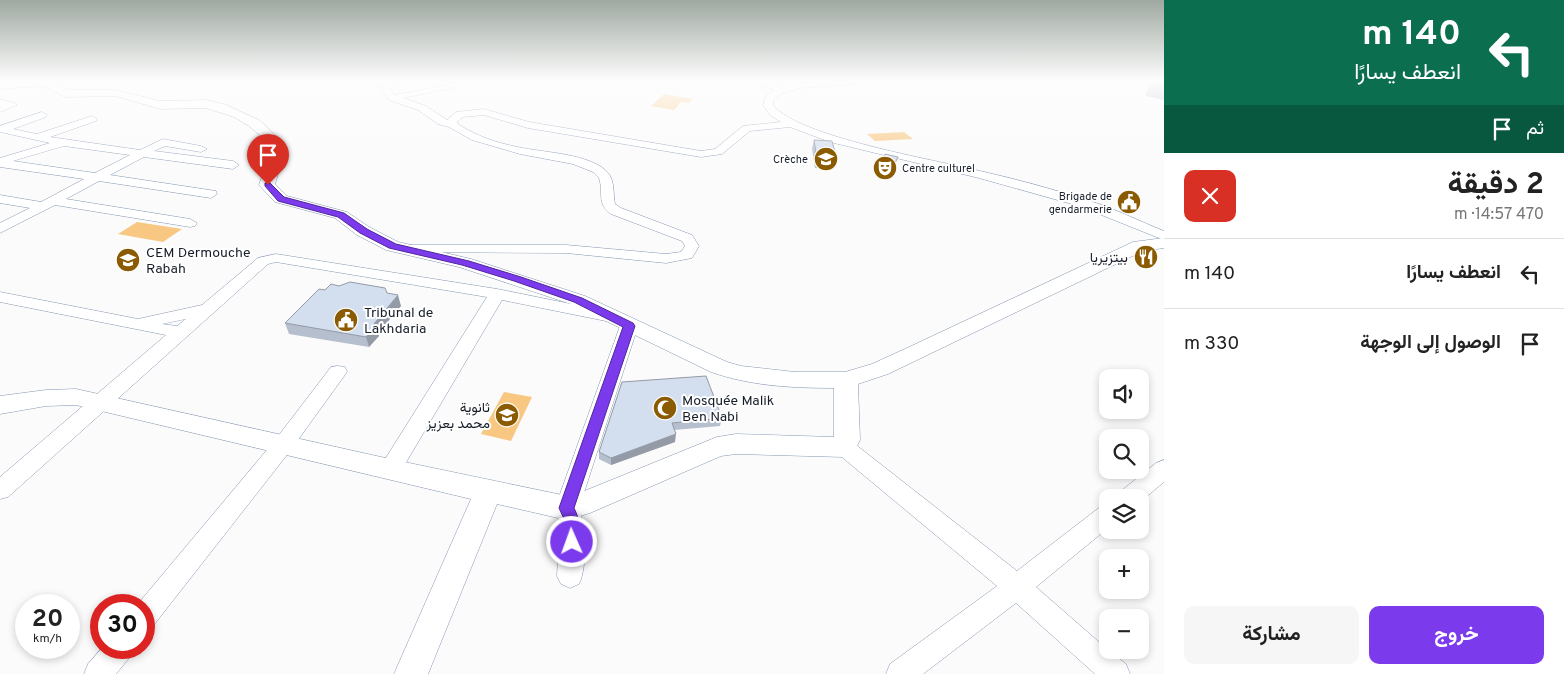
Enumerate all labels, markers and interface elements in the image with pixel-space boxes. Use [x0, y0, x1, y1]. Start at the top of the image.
text: 140 m [1362, 13, 1461, 57]
icon: left [1479, 20, 1544, 85]
text: انعطف يسارًا [1354, 60, 1461, 87]
icon: arrive [1488, 115, 1516, 143]
text: ثم [1526, 117, 1544, 141]
pin [247, 134, 289, 185]
icon: arrive [254, 141, 282, 169]
school or university icon: Crèche [813, 146, 839, 172]
place label: Crèche [773, 153, 808, 167]
theatre icon: Centre culturel [872, 155, 898, 181]
place label: Centre culturel [902, 162, 975, 176]
text: 2 دقيقة [1447, 167, 1544, 204]
button: close [1184, 170, 1236, 222]
public building icon: Brigade de gendarmerie [1116, 189, 1142, 215]
place label: Brigade de gendarmerie [1049, 190, 1112, 217]
text: 470 m · 14:57 [1454, 205, 1544, 225]
restaurant icon: بيتزيريا [1133, 244, 1159, 270]
place label: CEM Dermouche Rabah [146, 245, 251, 278]
school or university icon: CEM Dermouche Rabah [115, 247, 141, 273]
place label: بيتزيريا [1090, 250, 1128, 267]
icon: left [1516, 260, 1544, 288]
text: انعطف يسارًا [1406, 261, 1501, 285]
text: 140 m [1184, 262, 1235, 286]
place label: Tribunal de Lakhdaria [364, 305, 433, 338]
public building icon: Tribunal de Lakhdaria [333, 307, 359, 333]
icon: arrive [1516, 330, 1544, 358]
text: الوصول إلى الوجهة [1360, 331, 1501, 355]
text: 330 m [1184, 332, 1239, 356]
map controls [1099, 369, 1149, 659]
button: sound [1099, 369, 1149, 419]
place label: Mosquée Malik Ben Nabi [682, 393, 774, 426]
mosque icon: Mosquée Malik Ben Nabi [652, 395, 678, 421]
place label: ثانوية محمد بعزيز [425, 400, 490, 433]
school or university icon: ثانوية محمد بعزيز [494, 402, 520, 428]
button: search [1099, 429, 1149, 479]
button: layers [1099, 489, 1149, 539]
position arrow [545, 515, 597, 567]
button: + [1099, 549, 1149, 599]
speed limit sign: 30 [90, 594, 155, 659]
text: 20 [32, 604, 63, 636]
button: مشاركة [1184, 606, 1359, 664]
button: خروج [1369, 606, 1544, 664]
button: − [1099, 609, 1149, 659]
text: km/h [33, 631, 62, 647]

